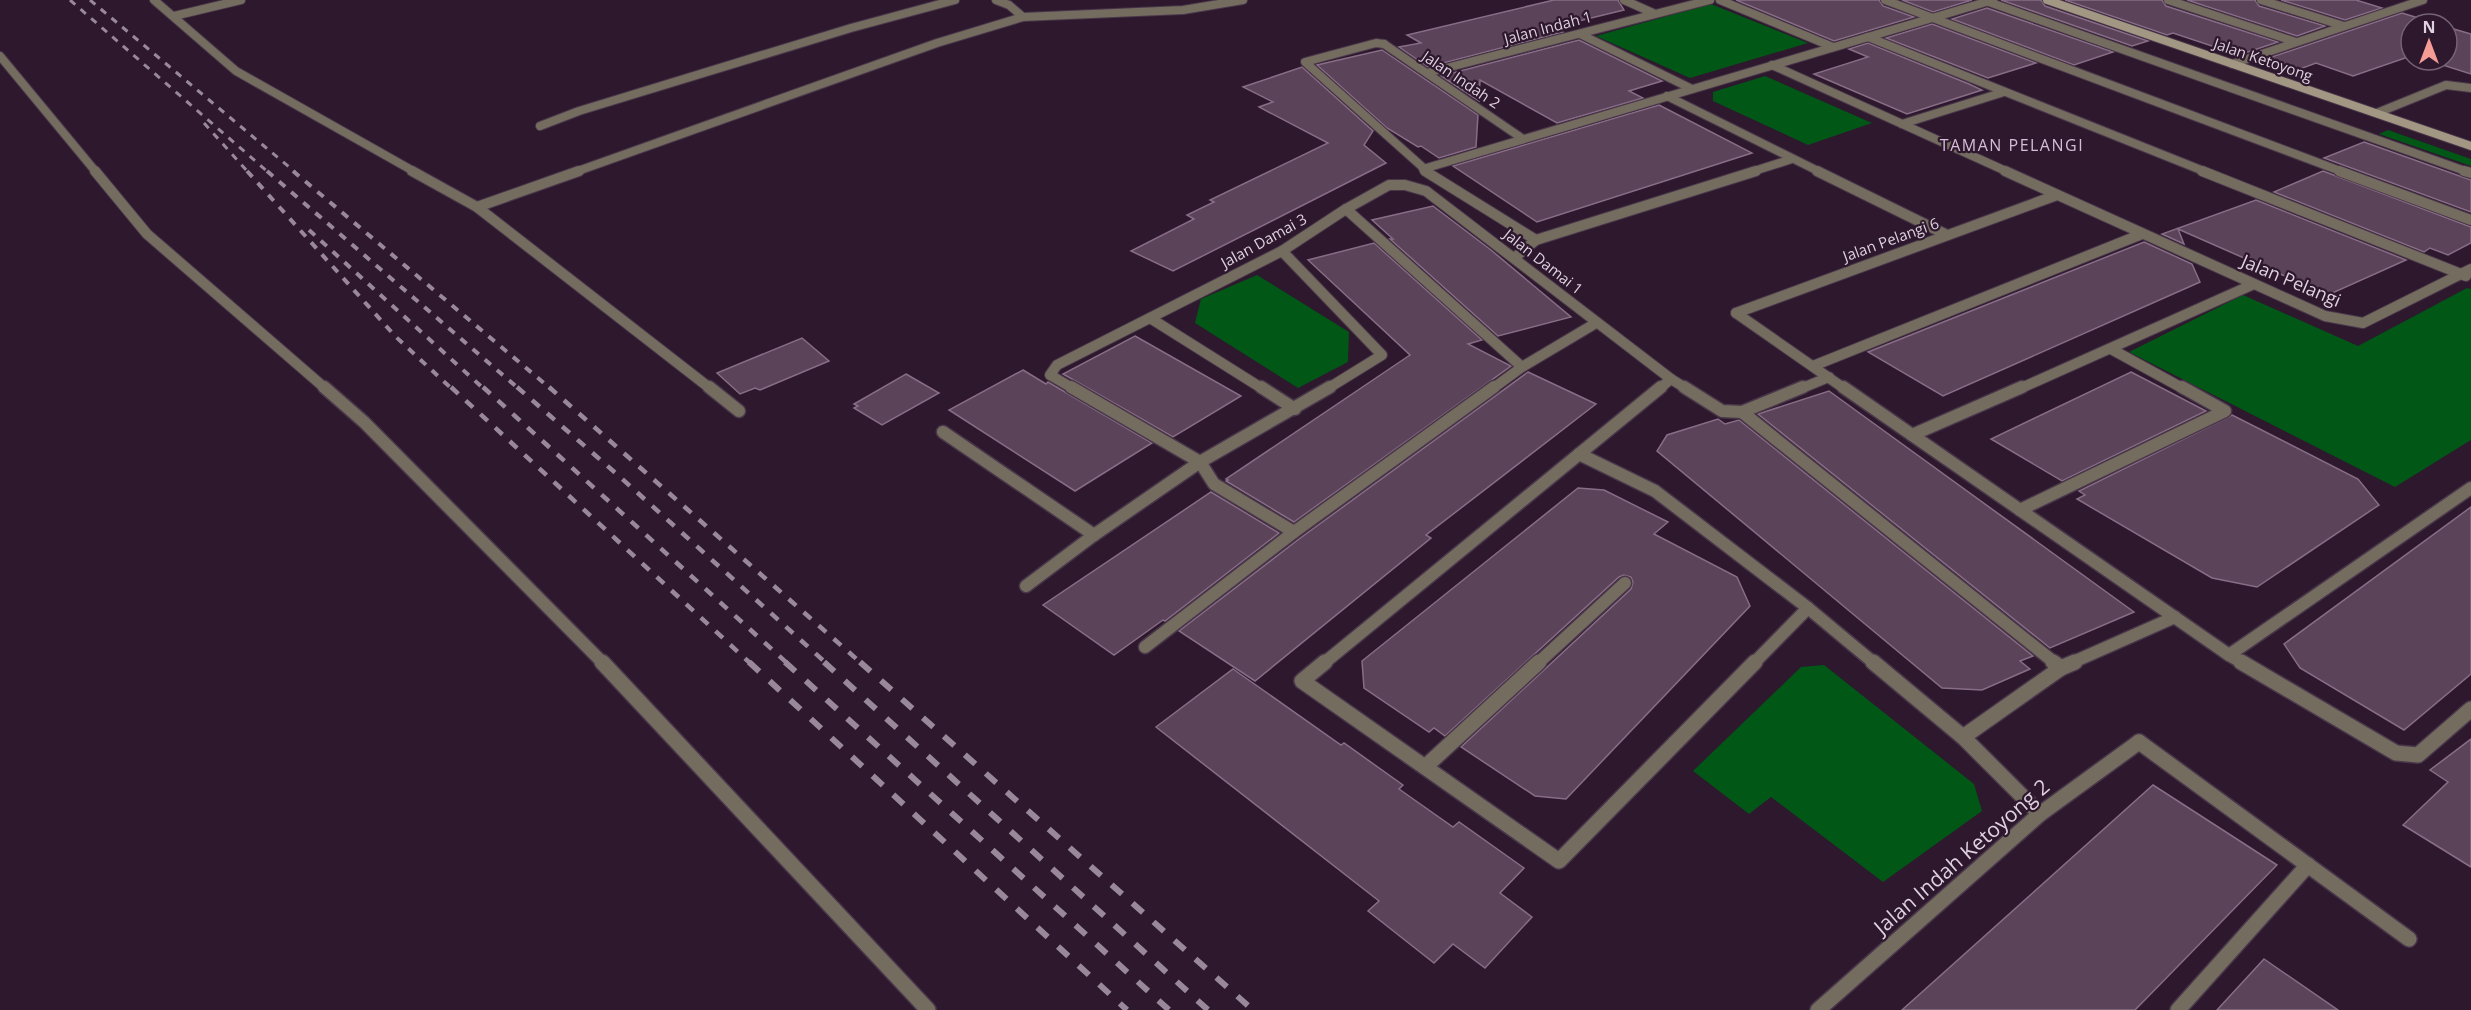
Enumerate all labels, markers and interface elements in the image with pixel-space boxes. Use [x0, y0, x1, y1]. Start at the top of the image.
street label: Jalan Indah 1 [1500, 6, 1594, 49]
north arrow [2399, 12, 2459, 72]
text: N [2422, 16, 2436, 38]
street label: Jalan Ketoyong [2209, 32, 2315, 85]
street label: Jalan Indah 2 [1417, 45, 1505, 113]
district label: TAMAN PELANGI [1940, 134, 2084, 156]
street label: Jalan Damai 3 [1215, 208, 1310, 273]
street label: Jalan Pelangi 6 [1838, 212, 1941, 266]
street label: Jalan Damai 1 [1498, 223, 1587, 298]
street label: Jalan Pelangi [2236, 248, 2345, 312]
street label: Jalan Indah Ketoyong 2 [1866, 772, 2055, 942]

